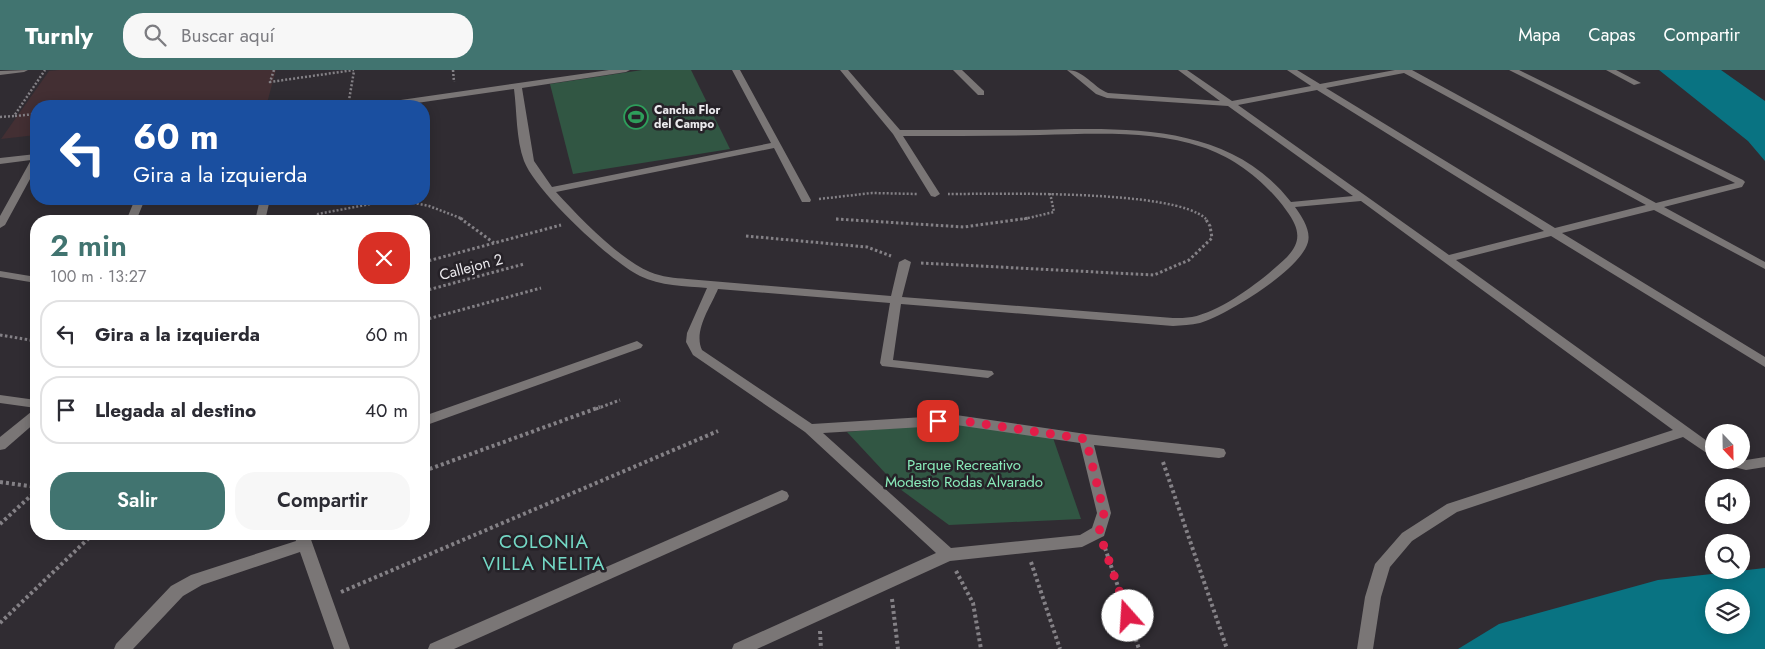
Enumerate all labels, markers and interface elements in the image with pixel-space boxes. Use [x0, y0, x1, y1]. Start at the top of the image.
search box [123, 13, 473, 58]
text: Turnly [25, 18, 93, 53]
icon: search [141, 21, 169, 49]
text: Buscar aquí [181, 22, 275, 49]
text: Mapa [1518, 22, 1560, 48]
text: Capas [1588, 22, 1636, 48]
text: Compartir [1664, 22, 1740, 48]
place label: Cancha Flor del Campo [654, 101, 721, 133]
sports icon: Cancha Flor del Campo [623, 104, 649, 130]
text: 60 m [133, 112, 219, 162]
icon: left [50, 120, 115, 185]
text: Gira a la izquierda [133, 158, 307, 190]
text: 2 min [50, 224, 127, 267]
button: close [358, 232, 410, 284]
street label: Callejon 2 [437, 248, 505, 286]
text: 100 m · 13:27 [50, 265, 146, 288]
icon: left [52, 320, 80, 348]
text: Gira a la izquierda [95, 321, 260, 348]
text: 60 m [365, 321, 408, 348]
icon: arrive [52, 396, 80, 424]
text: Llegada al destino [95, 397, 256, 424]
text: 40 m [365, 397, 408, 424]
pin [917, 400, 959, 442]
icon: arrive [924, 407, 952, 435]
north arrow [1705, 424, 1750, 469]
map controls [1705, 424, 1750, 634]
park label: Parque Recreativo Modesto Rodas Alvarado [885, 454, 1043, 493]
button: Salir [50, 472, 225, 530]
button: Compartir [235, 472, 410, 530]
button: sound [1705, 479, 1750, 524]
district label: COLONIA VILLA NELITA [483, 528, 605, 577]
button: search [1705, 534, 1750, 579]
position arrow [1101, 589, 1153, 641]
button: layers [1705, 589, 1750, 634]

